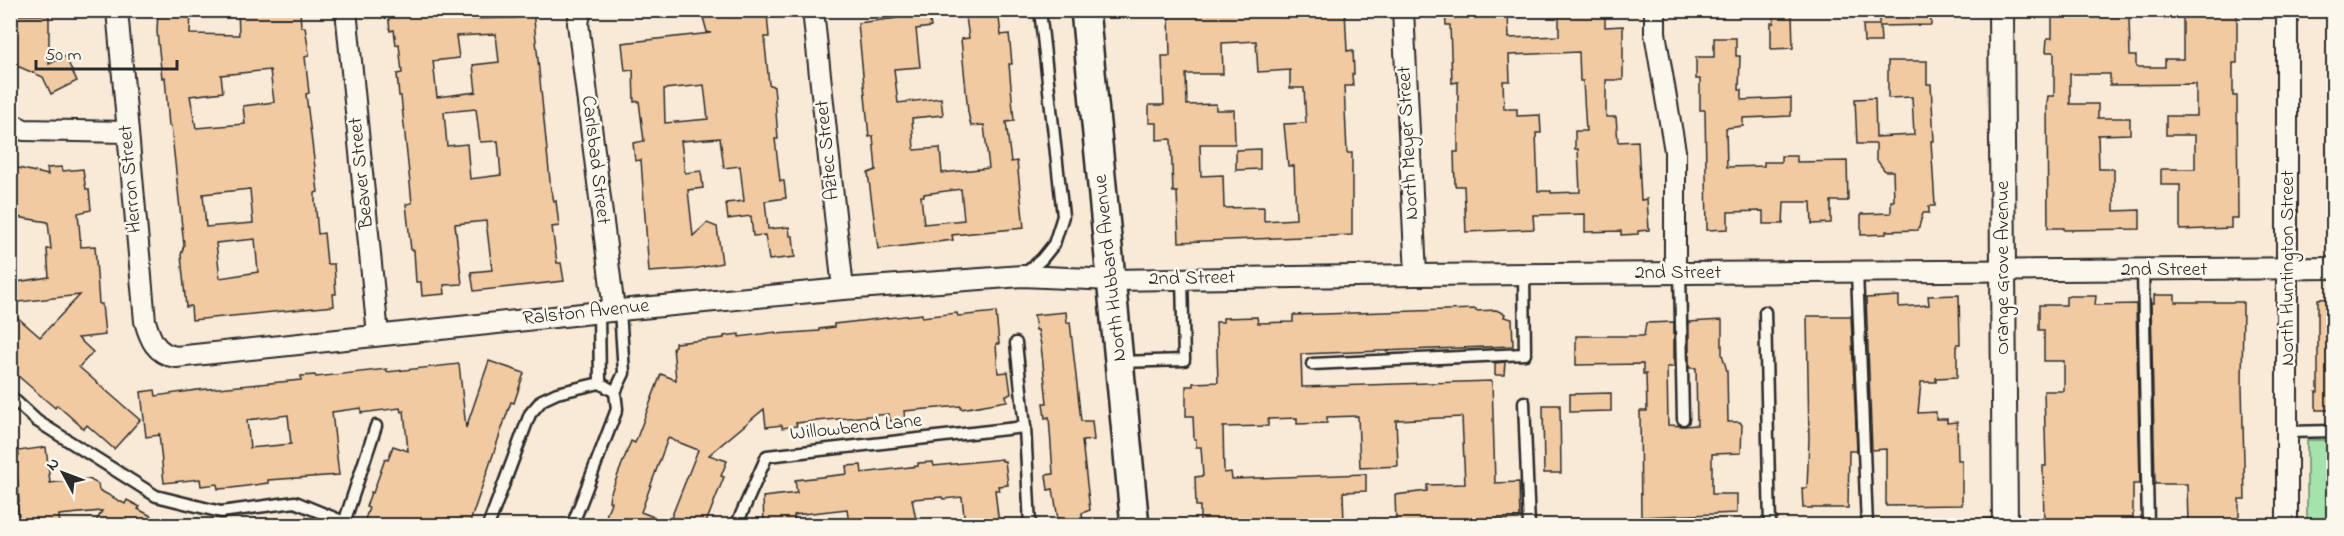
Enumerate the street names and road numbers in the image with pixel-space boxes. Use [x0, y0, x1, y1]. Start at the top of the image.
street label: North Meyer Street [1390, 65, 1428, 221]
street label: Carlsbad Street [573, 94, 617, 226]
street label: Aztec Street [808, 98, 848, 202]
street label: Beaver Street [342, 115, 382, 231]
street label: Herron Street [112, 123, 150, 234]
street label: North Huntington Street [2274, 170, 2304, 366]
street label: North Hubbard Avenue [1087, 173, 1135, 363]
street label: Orange Grove Avenue [1989, 181, 2019, 355]
street label: 2nd Street [2121, 256, 2207, 285]
street label: 2nd Street [1635, 259, 1721, 288]
street label: 2nd Street [1149, 264, 1236, 294]
street label: Ralston Avenue [521, 292, 651, 334]
street label: Willowbend Lane [789, 407, 923, 449]

